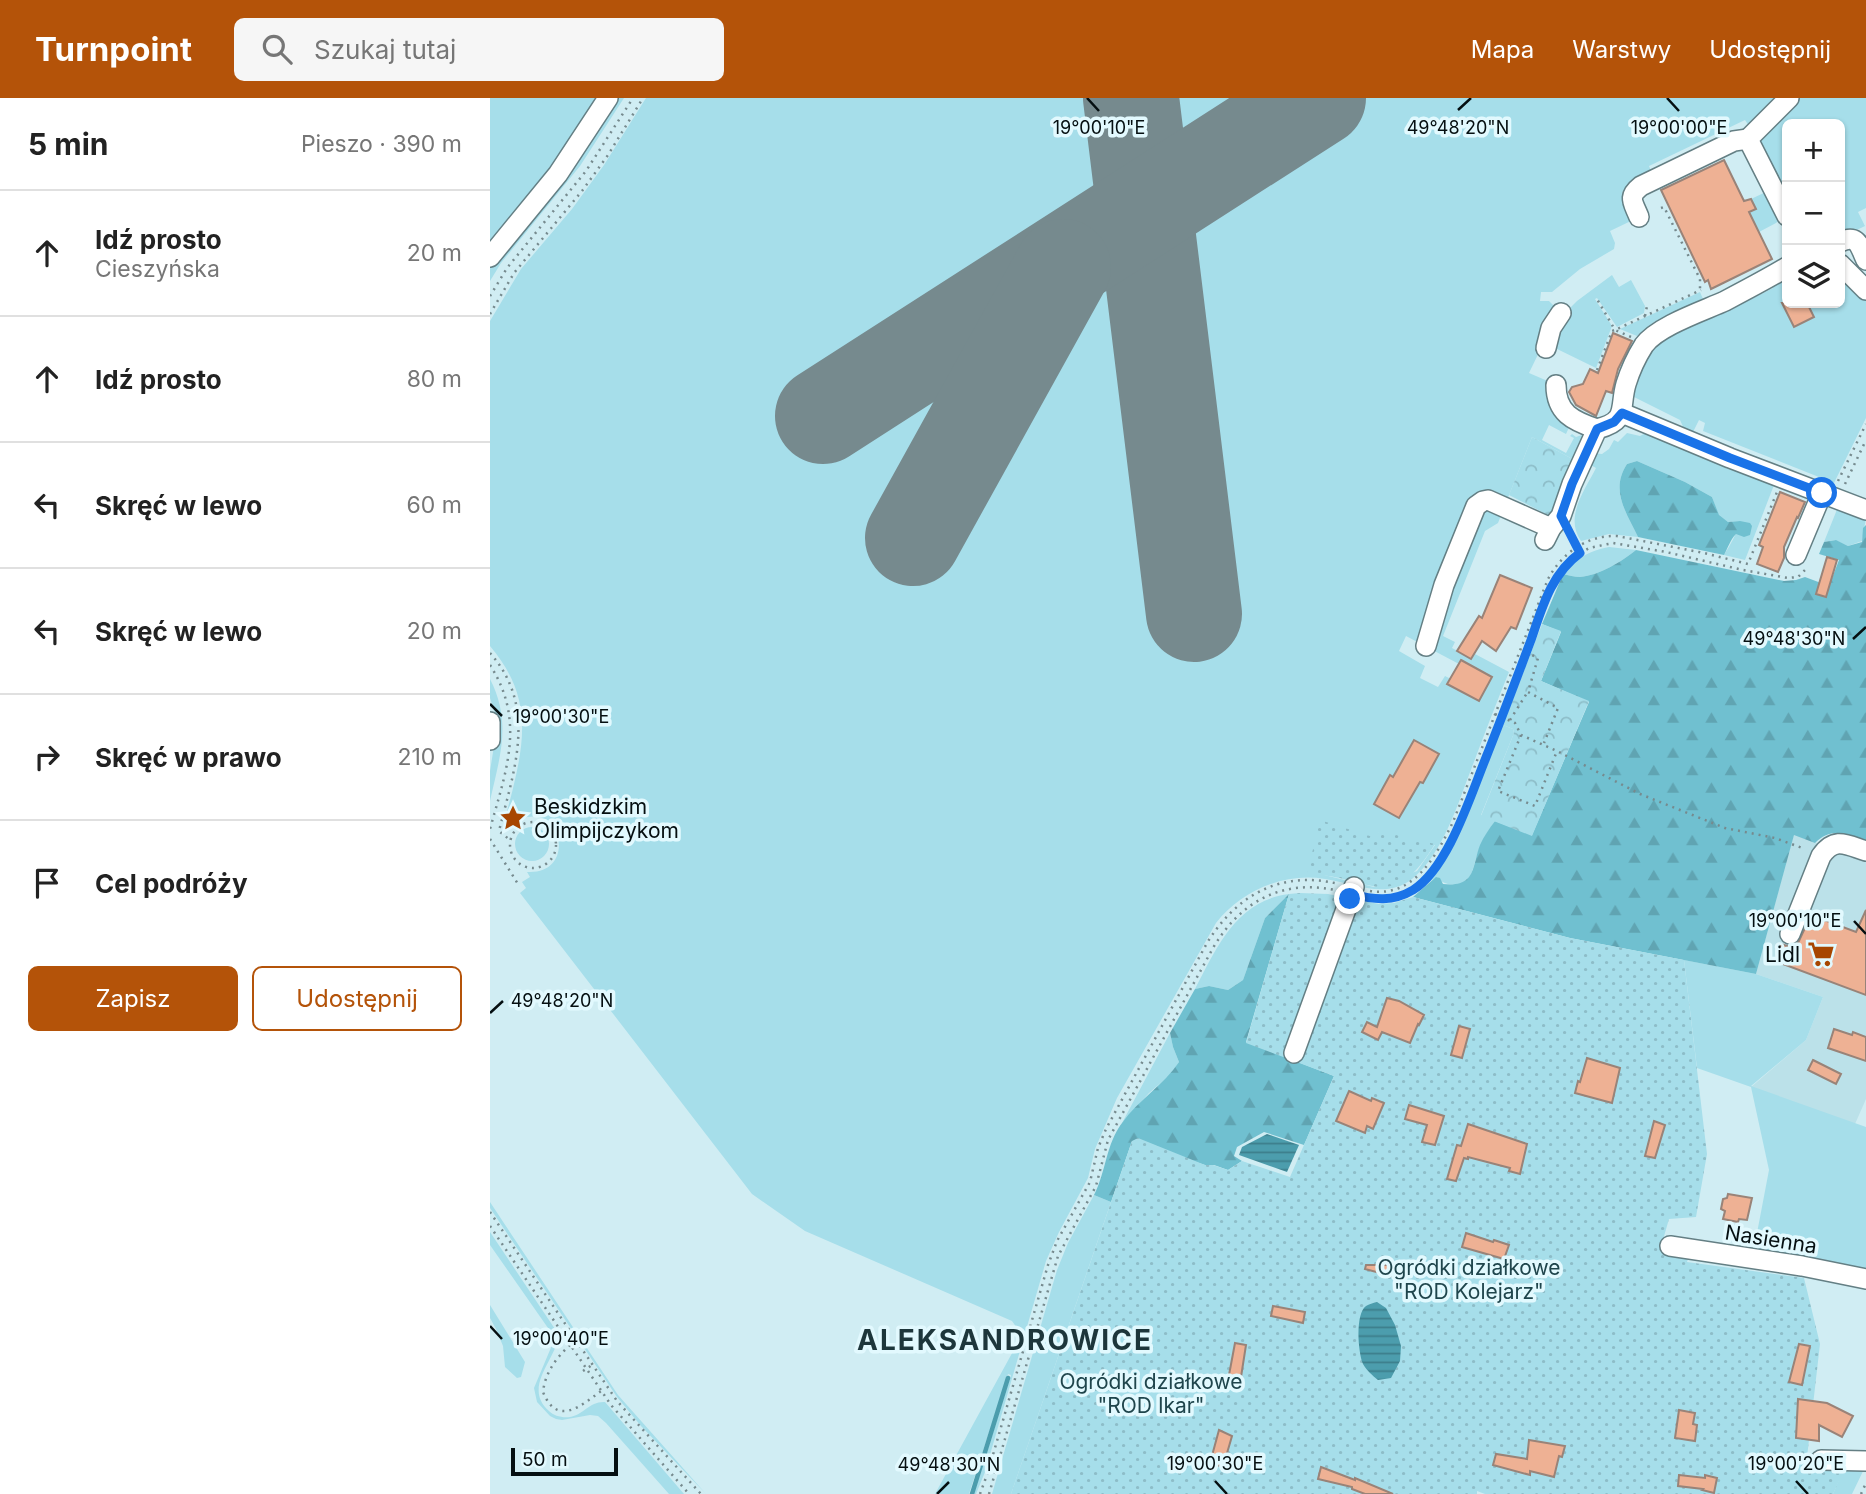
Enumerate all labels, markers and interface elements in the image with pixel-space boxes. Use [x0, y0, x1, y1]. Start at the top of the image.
search box [234, 18, 724, 81]
text: Turnpoint [35, 29, 192, 69]
icon: search [258, 30, 296, 68]
text: Szukaj tutaj [314, 34, 456, 65]
text: Mapa [1471, 35, 1534, 64]
text: Warstwy [1572, 35, 1671, 64]
text: Udostępnij [1709, 35, 1831, 64]
text: 19°00'10"E [1053, 117, 1145, 138]
text: 49°48'20"N [1407, 117, 1509, 138]
text: 19°00'00"E [1631, 117, 1727, 138]
map controls [1782, 119, 1845, 308]
button: + [1782, 119, 1845, 182]
text: 5 min [28, 126, 108, 162]
text: Pieszo · 390 m [301, 130, 462, 158]
button: − [1782, 182, 1845, 245]
text: Idź prosto [95, 224, 222, 255]
icon: ahead [28, 234, 66, 272]
text: 20 m [407, 239, 462, 267]
button: layers [1782, 245, 1845, 308]
text: Cieszyńska [95, 255, 220, 283]
icon: ahead [28, 360, 66, 398]
text: Idź prosto [95, 364, 222, 395]
text: 80 m [407, 365, 462, 393]
route start [1806, 477, 1837, 508]
icon: left [28, 486, 66, 524]
text: Skręć w lewo [95, 490, 262, 521]
text: 60 m [407, 491, 462, 519]
icon: left [28, 612, 66, 650]
text: Skręć w lewo [95, 616, 262, 647]
text: 20 m [407, 617, 462, 645]
text: 49°48'30"N [1743, 628, 1845, 649]
text: 19°00'30"E [513, 706, 609, 727]
icon: right [28, 738, 66, 776]
text: Skręć w prawo [95, 742, 282, 773]
text: 210 m [397, 743, 462, 771]
place label: Beskidzkim Olimpijczykom [534, 794, 679, 843]
place icon: Beskidzkim Olimpijczykom [498, 803, 528, 833]
icon: arrive [28, 864, 66, 902]
text: Cel podróży [95, 868, 248, 899]
route end [1334, 883, 1365, 914]
text: 19°00'10"E [1749, 910, 1841, 931]
supermarket icon: Lidl [1806, 939, 1836, 969]
place label: Lidl [1765, 942, 1800, 967]
button: Zapisz [28, 966, 238, 1031]
button: Udostępnij [252, 966, 462, 1031]
text: 49°48'20"N [511, 990, 613, 1011]
street label: Nasienna [1723, 1219, 1819, 1259]
park label: Ogródki działkowe "ROD Kolejarz" [1377, 1255, 1561, 1304]
district label: ALEKSANDROWICE [857, 1323, 1153, 1357]
text: 19°00'40"E [513, 1328, 609, 1349]
park label: Ogródki działkowe "ROD Ikar" [1059, 1369, 1243, 1418]
scale bar [511, 1445, 618, 1477]
text: 50 m [522, 1448, 568, 1471]
text: 19°00'30"E [1167, 1453, 1263, 1474]
text: 19°00'20"E [1748, 1453, 1844, 1474]
text: 49°48'30"N [898, 1454, 1000, 1475]

